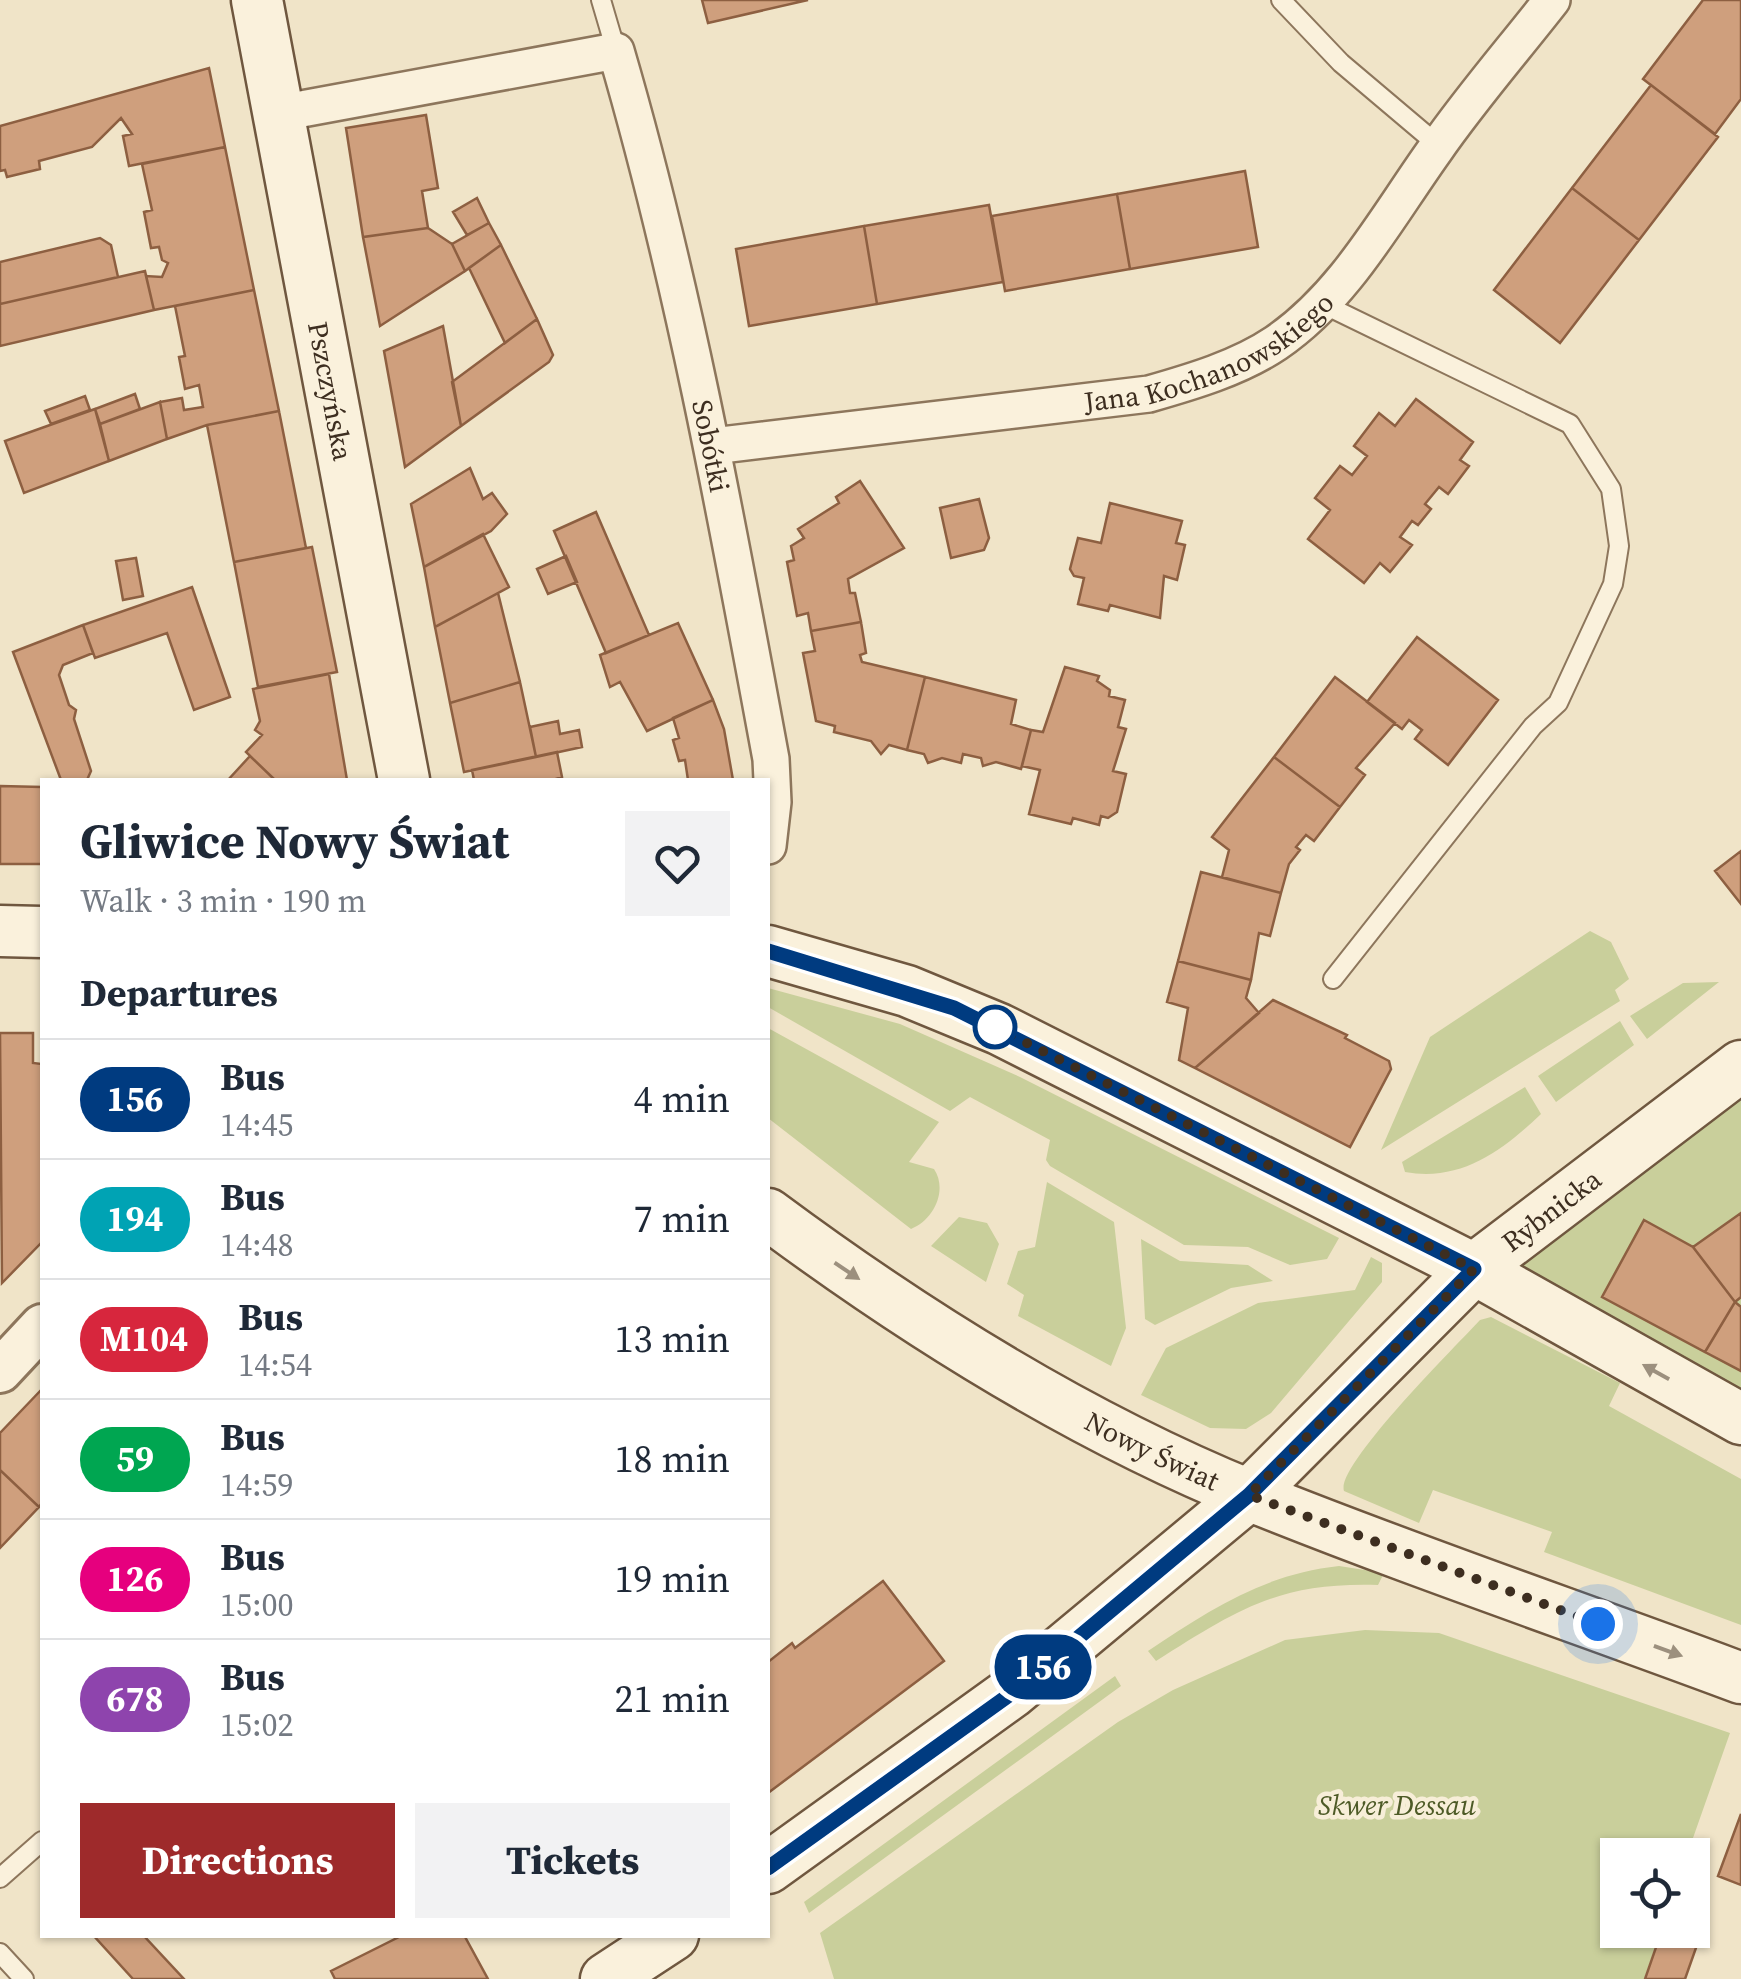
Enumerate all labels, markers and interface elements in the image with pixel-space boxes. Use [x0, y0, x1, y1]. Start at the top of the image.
street label: Jana Kochanowskiego [1081, 284, 1342, 421]
street label: Pszczyńska [299, 318, 363, 464]
street label: Sobótki [683, 396, 739, 495]
text: Gliwice Nowy Świat [80, 808, 509, 874]
button: heart [625, 811, 730, 916]
text: Walk · 3 min · 190 m [80, 879, 366, 923]
text: Departures [80, 967, 278, 1019]
unlabelled marker [974, 1006, 1016, 1048]
text: Bus [220, 1051, 285, 1103]
text: 4 min [634, 1073, 730, 1125]
text: 156 [107, 1075, 163, 1123]
text: 14:45 [220, 1103, 294, 1147]
street label: Rybnicka [1494, 1160, 1609, 1260]
text: Bus [220, 1171, 285, 1223]
text: 7 min [634, 1193, 730, 1245]
text: 194 [107, 1195, 163, 1243]
text: 14:48 [220, 1223, 294, 1267]
one-way arrow [833, 1261, 860, 1280]
text: Bus [238, 1291, 303, 1343]
text: 13 min [615, 1313, 730, 1365]
text: M104 [100, 1315, 188, 1363]
text: 14:54 [238, 1343, 312, 1387]
one-way arrow [1641, 1363, 1670, 1380]
street label: Nowy Świat [1078, 1402, 1226, 1500]
text: Bus [220, 1411, 285, 1463]
text: 18 min [615, 1433, 730, 1485]
text: 59 [116, 1435, 154, 1483]
text: 14:59 [220, 1463, 294, 1507]
text: Bus [220, 1531, 285, 1583]
text: 19 min [615, 1553, 730, 1605]
text: 126 [107, 1555, 163, 1603]
text: 15:00 [220, 1583, 294, 1627]
your location [1573, 1599, 1623, 1649]
line badge: 156 [986, 1634, 1100, 1700]
text: 156 [1015, 1643, 1071, 1691]
one-way arrow [1654, 1643, 1684, 1659]
text: Bus [220, 1651, 285, 1703]
text: 21 min [615, 1673, 730, 1725]
text: 678 [107, 1675, 163, 1723]
text: 15:02 [220, 1703, 294, 1747]
park label: Skwer Dessau [1318, 1786, 1476, 1824]
button: Directions [80, 1803, 395, 1918]
button: Tickets [415, 1803, 730, 1918]
map controls [1600, 1838, 1710, 1948]
button: locate [1600, 1838, 1710, 1948]

